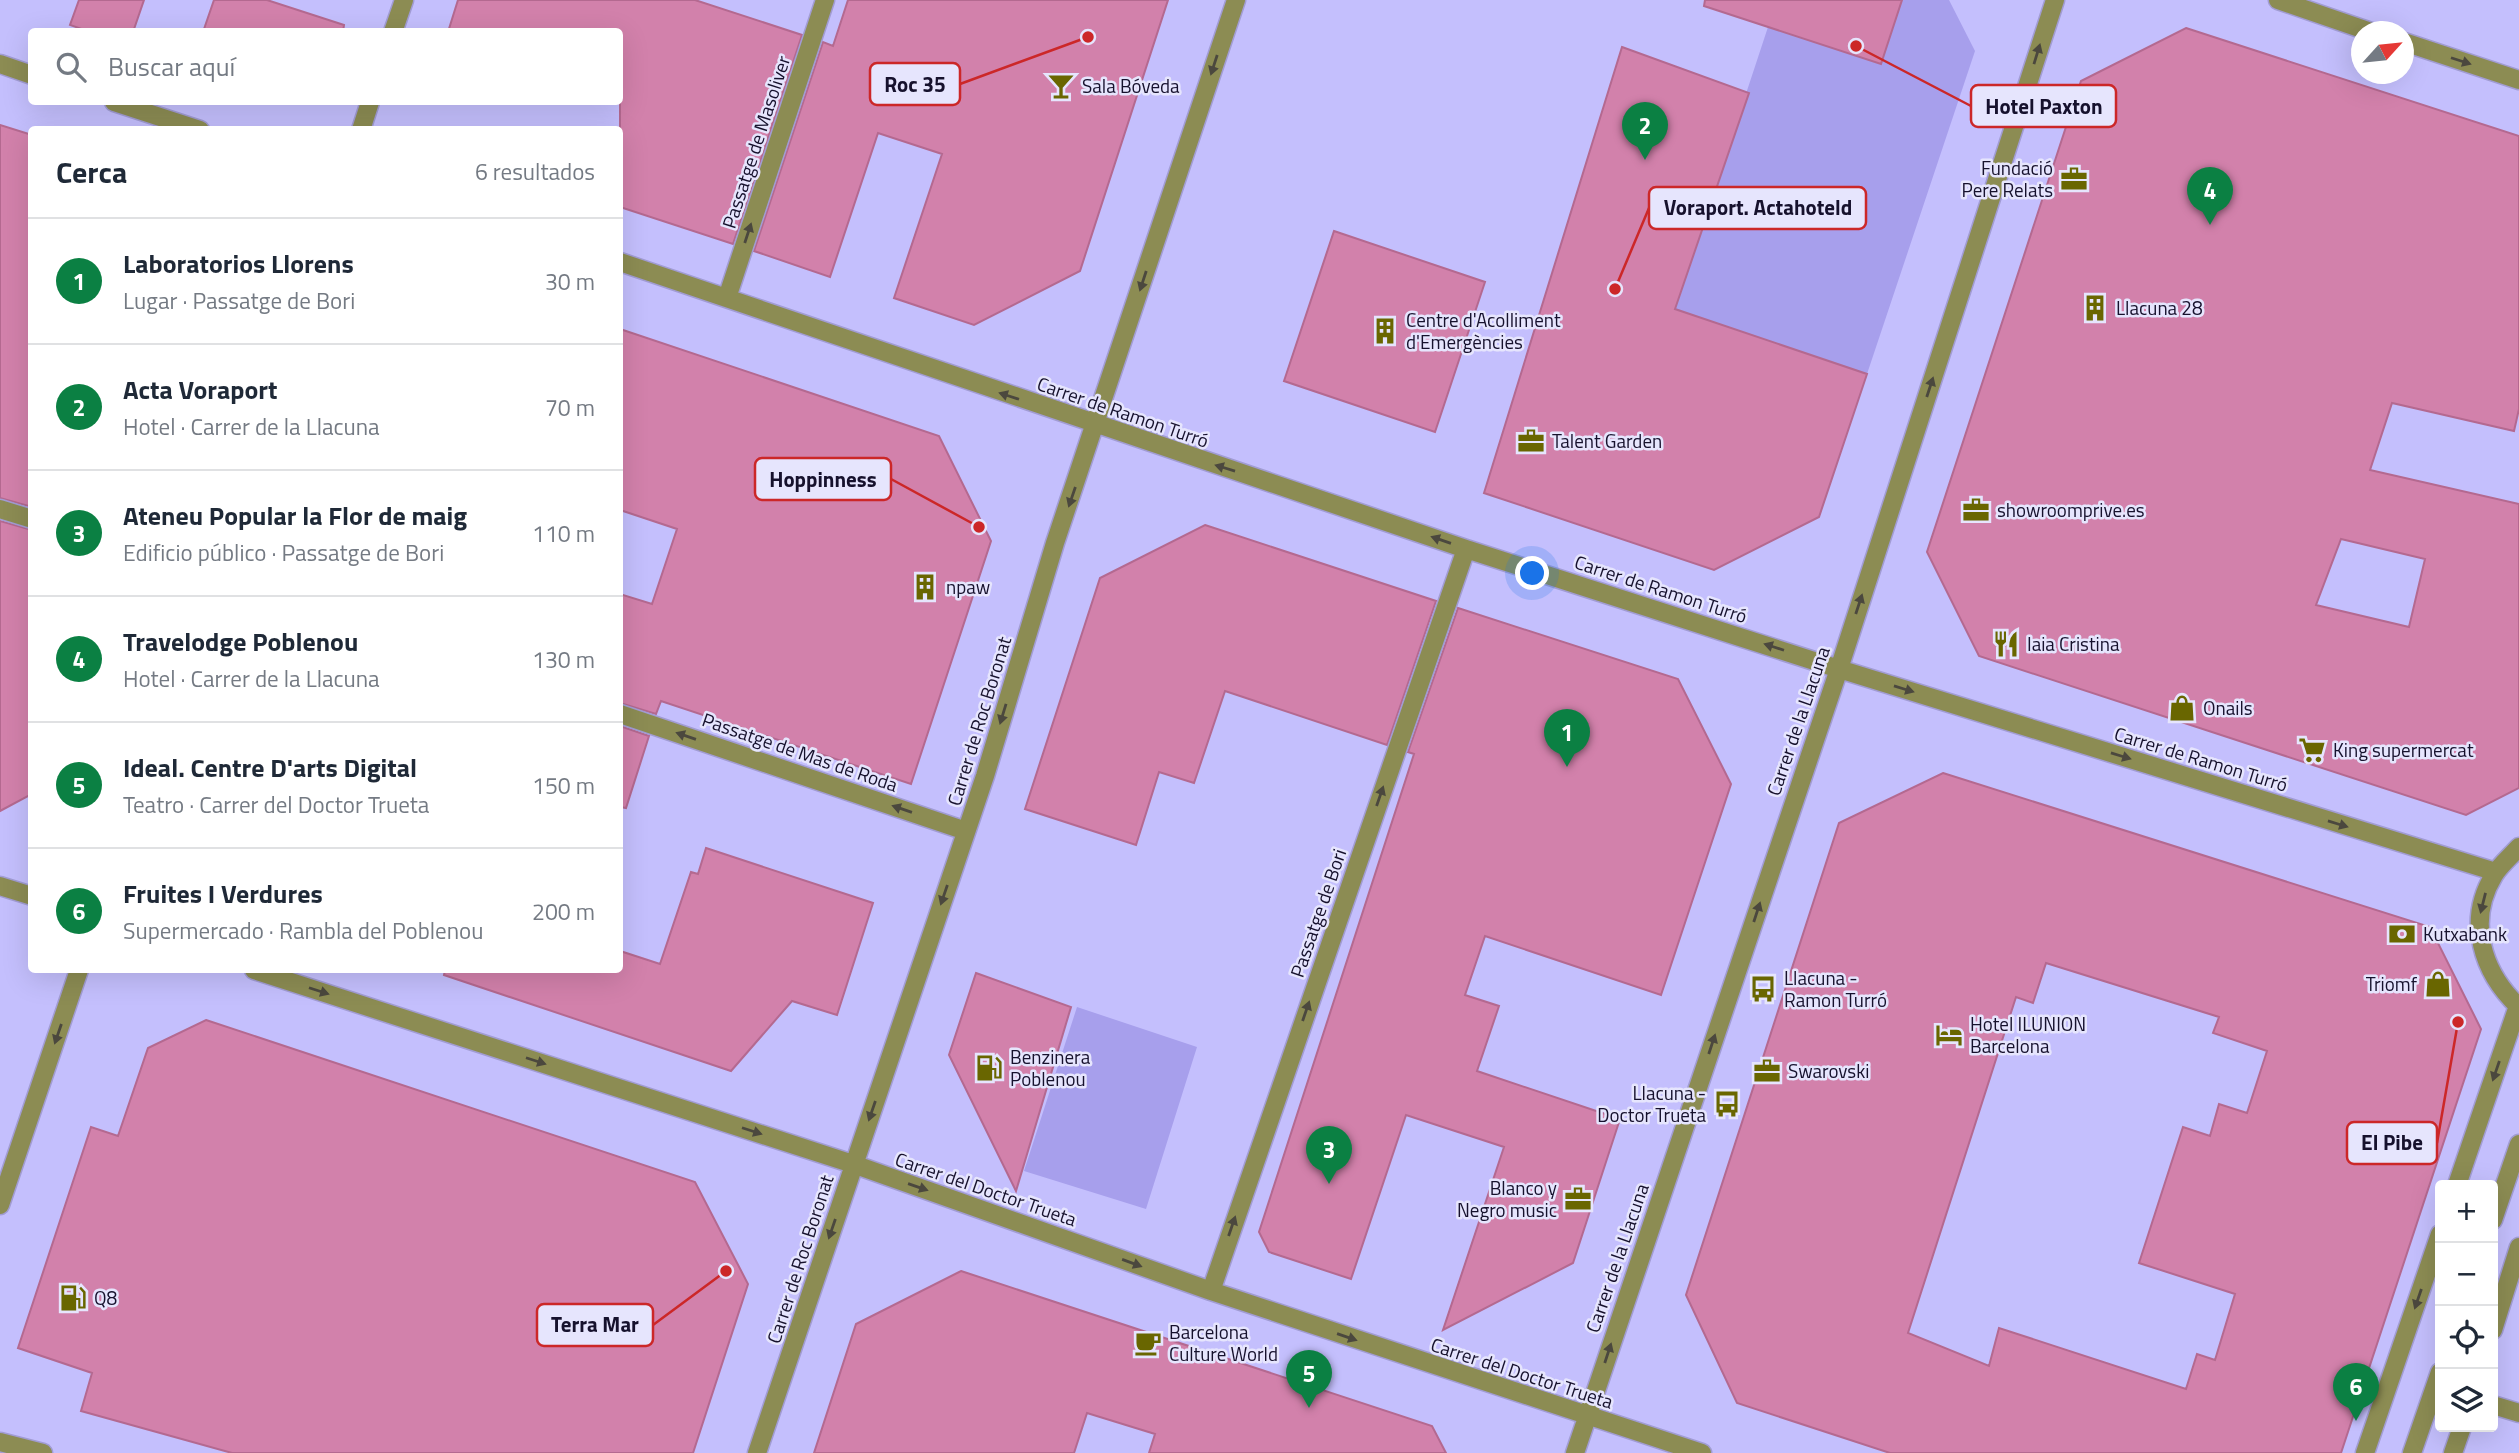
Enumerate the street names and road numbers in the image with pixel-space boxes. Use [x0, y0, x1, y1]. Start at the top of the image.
street label: Passatge de Masoliver [714, 51, 797, 232]
street label: Carrer de Ramon Turró [1033, 369, 1213, 455]
street label: Carrer de Ramon Turró [1571, 547, 1751, 630]
street label: Carrer de Roc Boronat [939, 632, 1018, 809]
street label: Carrer de la Llacuna [1758, 642, 1837, 799]
street label: Passatge de Mas de Roda [698, 704, 902, 799]
street label: Carrer de Ramon Turró [2111, 718, 2291, 799]
street label: Passatge de Bori [1282, 845, 1353, 981]
street label: Carrer del Doctor Trueta [892, 1144, 1081, 1233]
street label: Carrer de Roc Boronat [759, 1171, 841, 1347]
street label: Carrer de la Llacuna [1577, 1179, 1656, 1336]
street label: Carrer del Doctor Trueta [1427, 1329, 1618, 1416]

